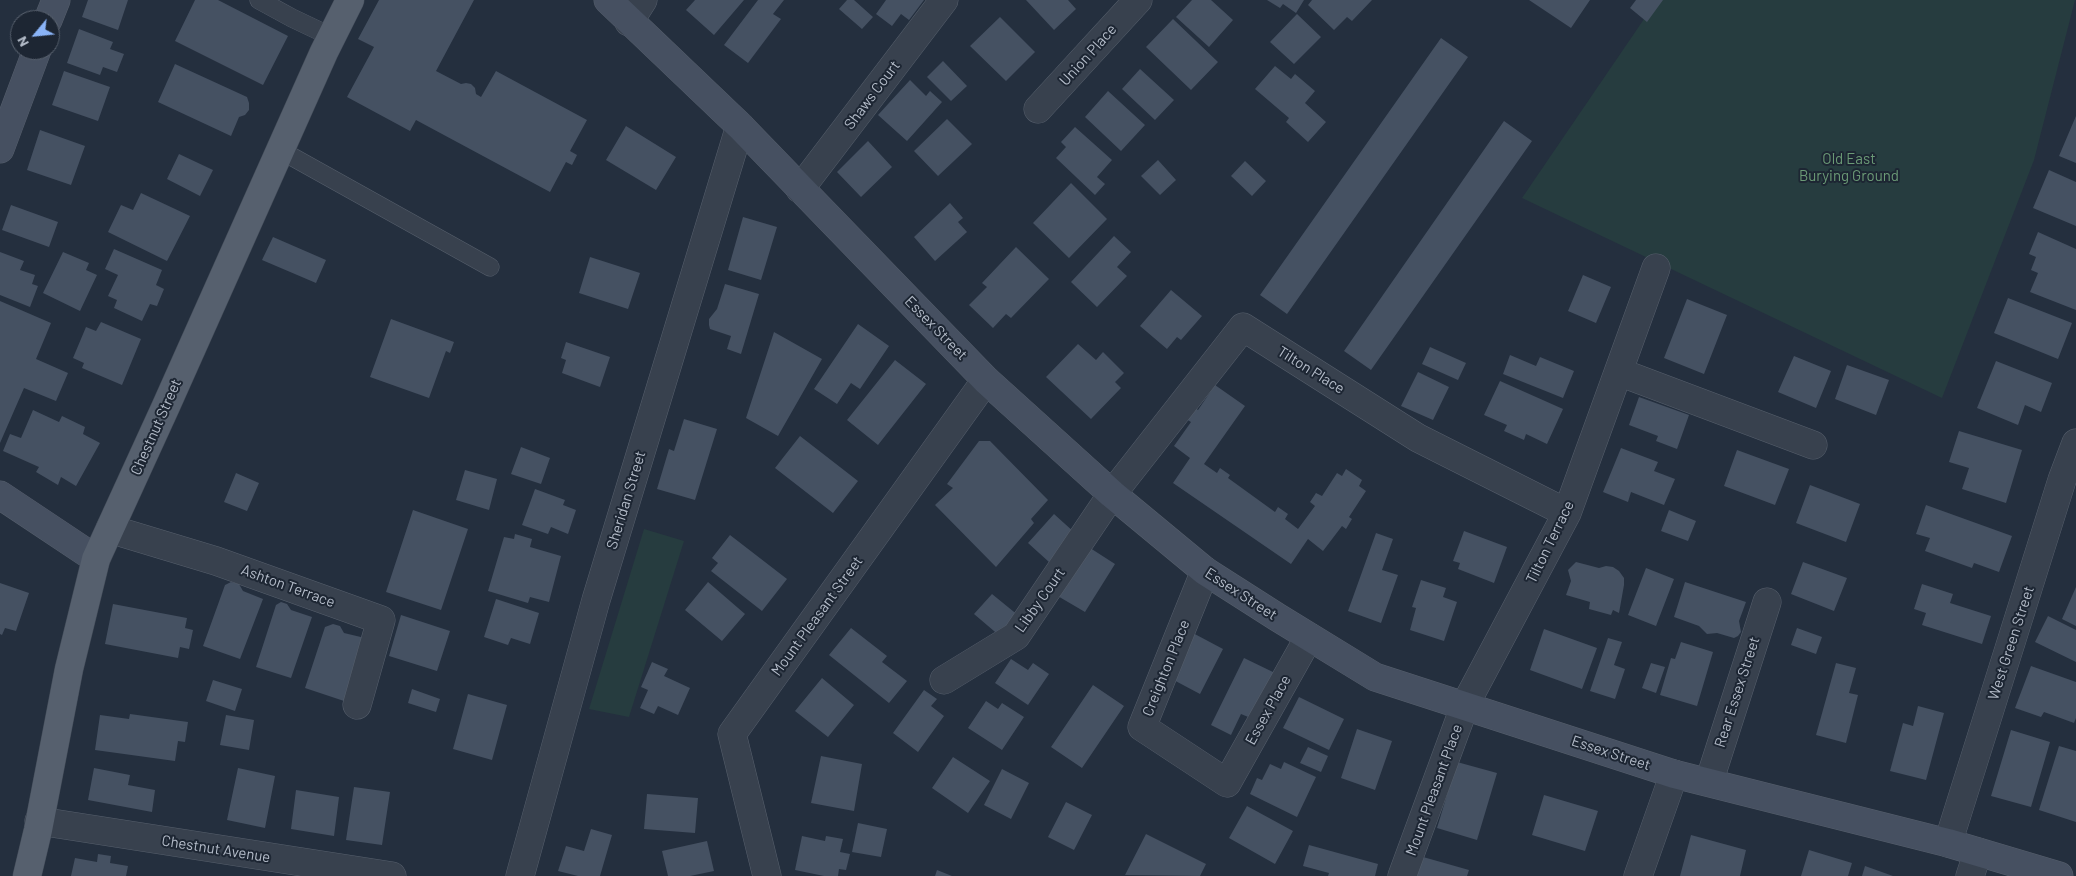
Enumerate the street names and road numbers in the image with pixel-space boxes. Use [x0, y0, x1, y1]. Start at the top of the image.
street label: Union Place [1056, 21, 1120, 89]
street label: Shaws Court [840, 57, 904, 133]
street label: Essex Street [901, 292, 971, 364]
street label: Tilton Place [1274, 342, 1348, 398]
street label: Chestnut Street [127, 376, 185, 478]
street label: Sheridan Street [602, 449, 650, 551]
street label: Tilton Terrace [1522, 498, 1578, 586]
street label: Mount Pleasant Street [767, 553, 867, 679]
street label: Ashton Terrace [239, 561, 337, 611]
street label: Libby Court [1011, 564, 1069, 636]
street label: Essex Street [1202, 564, 1280, 624]
street label: West Green Street [1984, 584, 2038, 702]
street label: Creighton Place [1138, 617, 1194, 719]
street label: Rear Essex Street [1711, 634, 1763, 750]
street label: Essex Place [1241, 672, 1295, 748]
street label: Mount Pleasant Place [1402, 722, 1466, 858]
street label: Essex Street [1569, 732, 1653, 774]
street label: Chestnut Avenue [160, 832, 272, 866]

